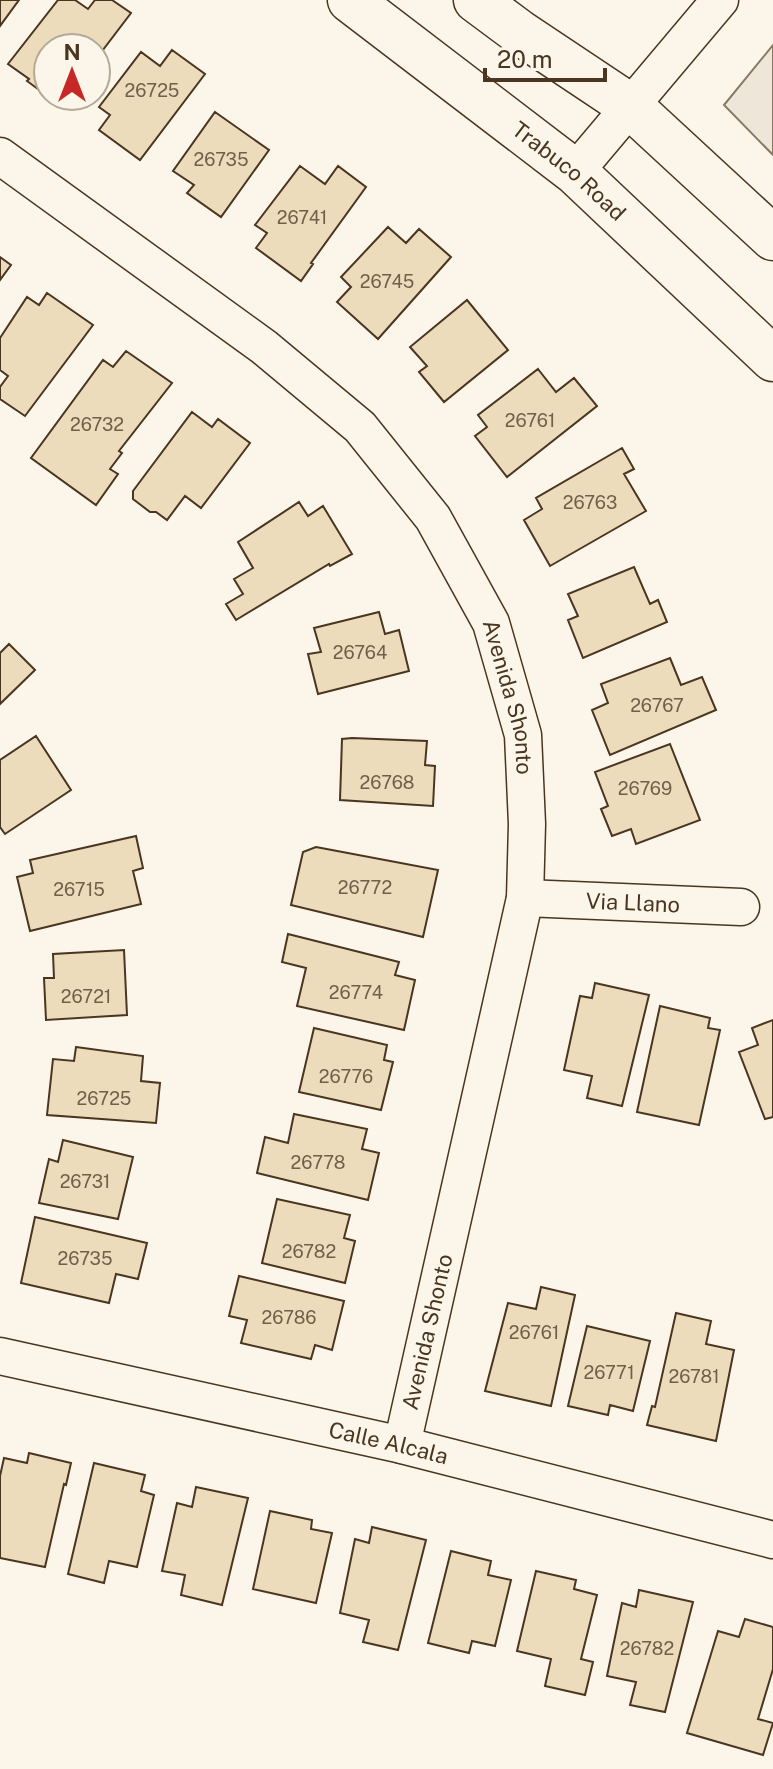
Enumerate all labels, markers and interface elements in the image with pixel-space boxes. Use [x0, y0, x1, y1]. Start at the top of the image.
north arrow [32, 32, 112, 112]
scale bar [485, 32, 605, 82]
text: N [63, 39, 81, 65]
text: 20 m [497, 45, 553, 73]
house number: 26725 [125, 80, 179, 101]
street label: Trabuco Road [507, 116, 631, 226]
house number: 26735 [194, 149, 248, 170]
house number: 26741 [277, 207, 327, 228]
house number: 26745 [360, 271, 414, 292]
house number: 26761 [505, 410, 555, 431]
house number: 26732 [70, 414, 124, 435]
house number: 26763 [563, 492, 617, 513]
street label: Avenida Shonto [478, 616, 538, 775]
house number: 26764 [333, 642, 387, 663]
house number: 26767 [630, 695, 684, 716]
house number: 26768 [360, 772, 414, 793]
house number: 26769 [618, 778, 672, 799]
house number: 26772 [338, 877, 392, 898]
house number: 26715 [53, 879, 105, 900]
street label: Via Llano [585, 888, 681, 917]
house number: 26774 [329, 982, 383, 1003]
house number: 26721 [61, 986, 111, 1007]
house number: 26776 [319, 1066, 373, 1087]
house number: 26725 [77, 1088, 131, 1109]
house number: 26778 [291, 1152, 345, 1173]
house number: 26731 [60, 1171, 110, 1192]
house number: 26782 [282, 1241, 336, 1262]
house number: 26735 [58, 1248, 112, 1269]
street label: Avenida Shonto [396, 1252, 458, 1412]
house number: 26786 [262, 1307, 316, 1328]
house number: 26761 [509, 1322, 559, 1343]
house number: 26771 [583, 1362, 635, 1383]
house number: 26781 [668, 1366, 720, 1387]
street label: Calle Alcala [326, 1416, 451, 1469]
house number: 26782 [620, 1638, 674, 1659]

